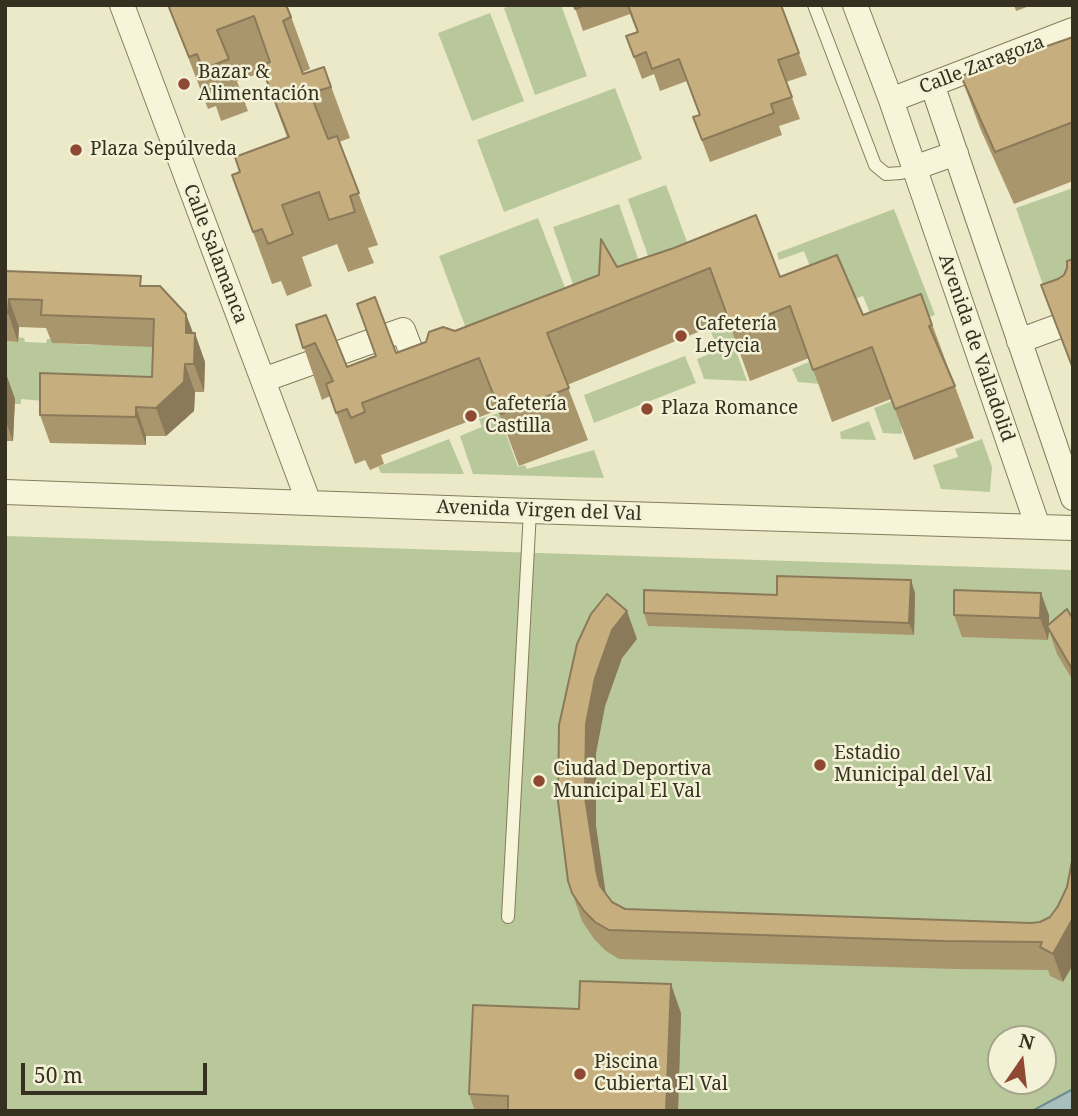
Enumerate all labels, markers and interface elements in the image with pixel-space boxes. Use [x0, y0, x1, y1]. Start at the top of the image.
street label: Calle Zaragoza [916, 31, 1048, 99]
place label: Bazar & Alimentación [198, 62, 320, 106]
marker: Bazar & Alimentación [176, 76, 192, 92]
place label: Plaza Sepúlveda [90, 139, 237, 161]
marker: Plaza Sepúlveda [68, 142, 84, 158]
street label: Calle Salamanca [178, 181, 252, 327]
street label: Avenida de Valladolid [933, 251, 1019, 445]
place label: Cafetería Letycia [695, 314, 777, 358]
marker: Cafetería Letycia [673, 328, 689, 344]
place label: Cafetería Castilla [485, 394, 567, 438]
place label: Plaza Romance [661, 398, 798, 420]
marker: Plaza Romance [639, 401, 655, 417]
marker: Cafetería Castilla [463, 408, 479, 424]
street label: Avenida Virgen del Val [436, 496, 642, 526]
place label: Estadio Municipal del Val [834, 743, 992, 787]
marker: Estadio Municipal del Val [812, 757, 828, 773]
place label: Ciudad Deportiva Municipal El Val [553, 759, 712, 803]
marker: Ciudad Deportiva Municipal El Val [531, 773, 547, 789]
north arrow [987, 1025, 1057, 1095]
text: N [1016, 1027, 1037, 1056]
scale bar [24, 1050, 210, 1094]
place label: Piscina Cubierta El Val [594, 1052, 728, 1096]
text: 50 m [34, 1061, 83, 1089]
marker: Piscina Cubierta El Val [572, 1066, 588, 1082]

